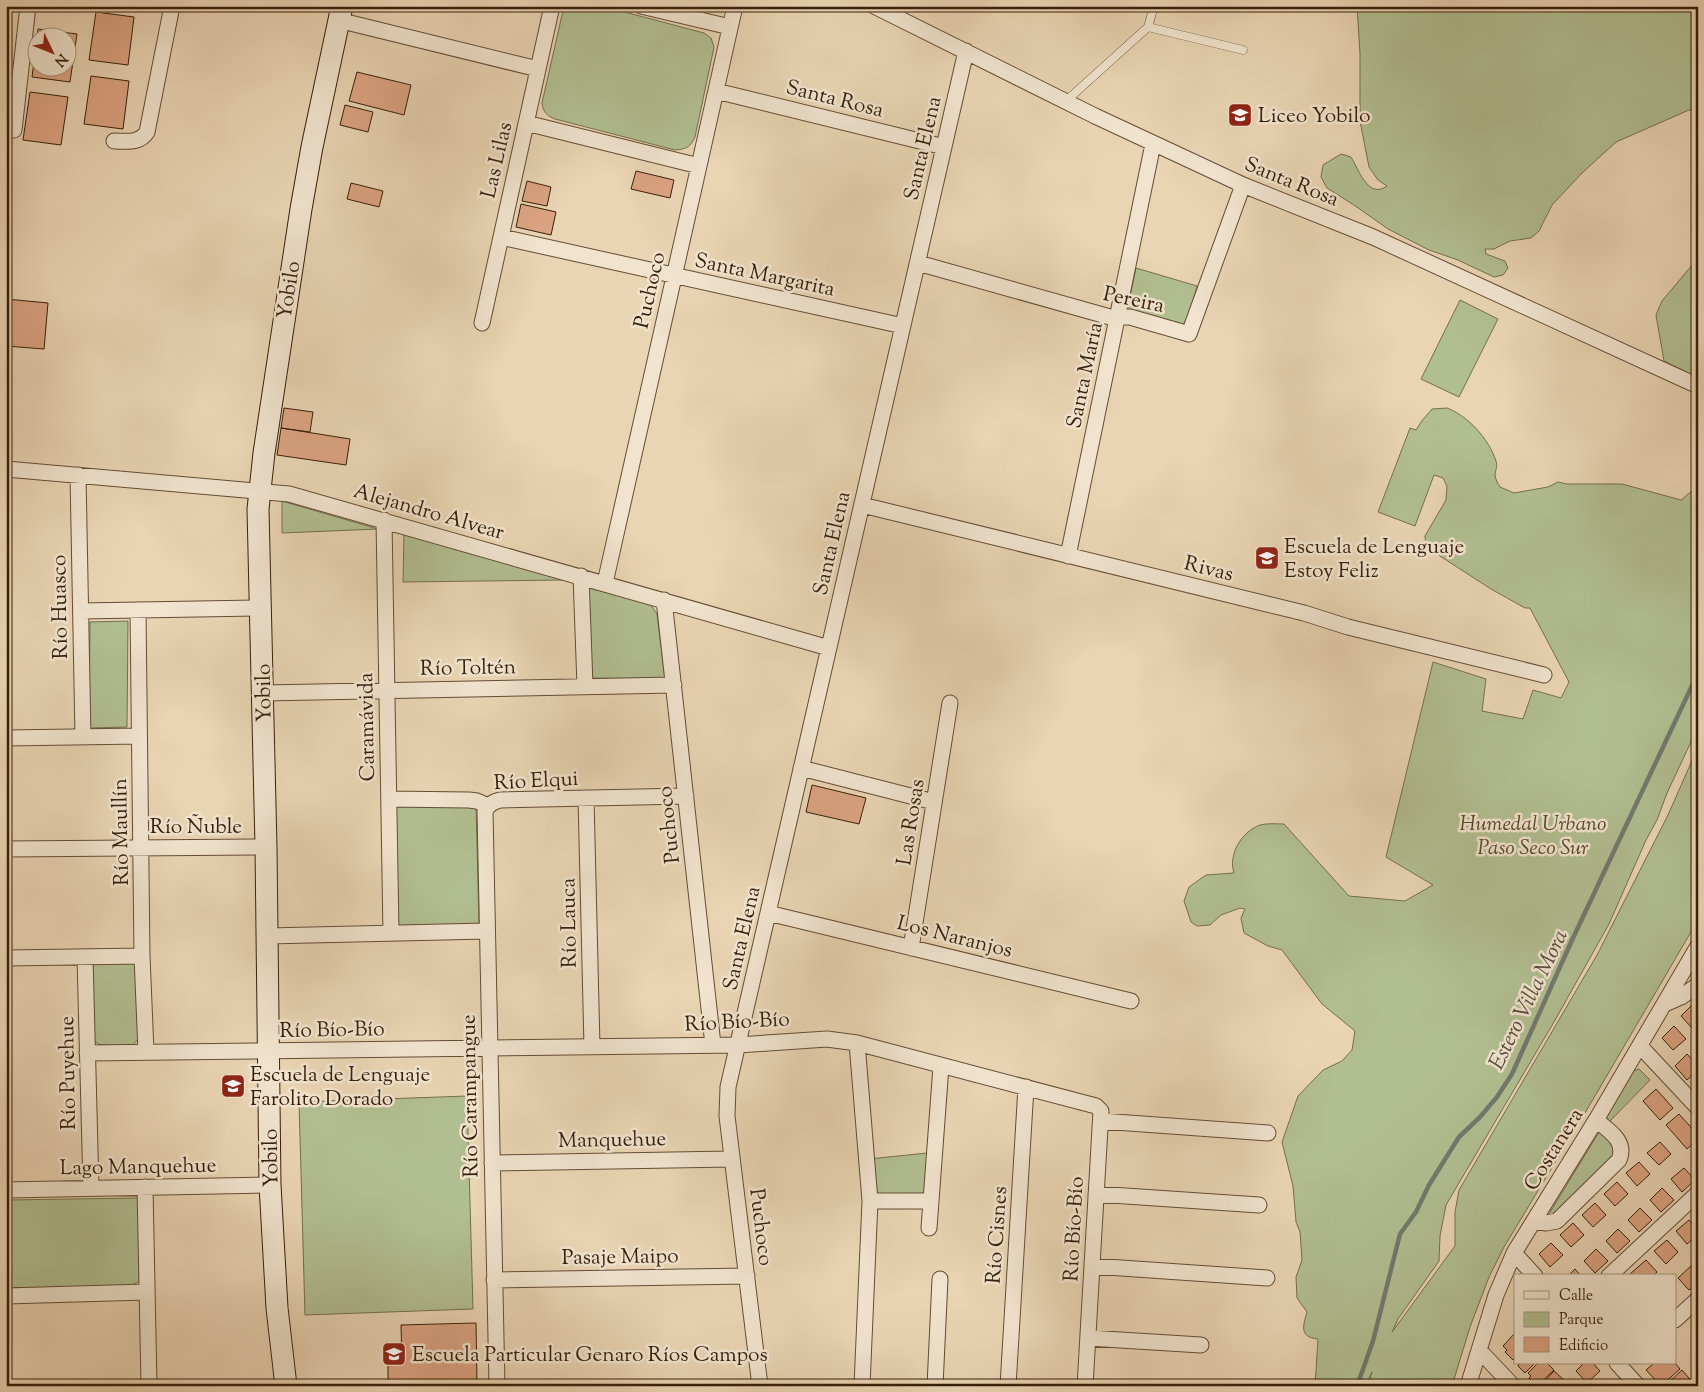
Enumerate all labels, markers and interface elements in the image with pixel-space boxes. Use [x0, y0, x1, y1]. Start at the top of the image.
north arrow [28, 28, 78, 78]
text: N [49, 49, 71, 70]
street label: Santa Rosa [783, 73, 887, 127]
street label: Santa Elena [897, 93, 951, 203]
school or university icon: Liceo Yobilo [1227, 102, 1253, 128]
place label: Liceo Yobilo [1258, 102, 1371, 132]
street label: Las Lilas [475, 119, 521, 202]
street label: Santa Rosa [1239, 150, 1343, 216]
street label: Santa Margarita [692, 246, 838, 306]
street label: Puchoco [628, 249, 674, 332]
street label: Yobilo [271, 259, 309, 322]
street label: Pereira [1100, 280, 1167, 322]
street label: Santa María [1060, 319, 1112, 431]
street label: Alejandro Alvear [349, 477, 508, 549]
street label: Santa Elena [806, 488, 860, 598]
place label: Escuela de Lenguaje Estoy Feliz [1284, 533, 1464, 587]
school or university icon: Escuela de Lenguaje Estoy Feliz [1254, 545, 1280, 571]
street label: Rivas [1181, 549, 1236, 591]
street label: Río Huasco [45, 554, 77, 659]
street label: Río Toltén [420, 653, 516, 685]
street label: Yobilo [249, 663, 281, 723]
street label: Caramávida [352, 672, 384, 782]
street label: Río Elqui [493, 765, 579, 799]
street label: Las Rosas [890, 777, 934, 868]
street label: Río Maullín [106, 778, 138, 886]
street label: Puchoco [651, 785, 689, 865]
park label: Humedal Urbano Paso Seco Sur [1460, 810, 1606, 864]
street label: Río Ñuble [150, 813, 242, 843]
street label: Río Lauca [554, 877, 586, 968]
street label: Santa Elena [716, 883, 770, 993]
street label: Los Naranjos [894, 909, 1015, 967]
water label: Estero Villa Mora [1482, 925, 1578, 1076]
street label: Río Bío-Bío [684, 1005, 790, 1041]
street label: Río Carampangue [455, 1014, 487, 1178]
street label: Río Bío-Bío [279, 1015, 385, 1047]
street label: Río Puyehue [53, 1016, 85, 1130]
place label: Escuela de Lenguaje Farolito Dorado [250, 1061, 430, 1115]
school or university icon: Escuela de Lenguaje Farolito Dorado [220, 1073, 246, 1099]
street label: Costanera [1517, 1103, 1592, 1197]
street label: Manquehue [558, 1125, 667, 1157]
street label: Yobilo [256, 1128, 288, 1188]
street label: Lago Manquehue [59, 1152, 217, 1184]
street label: Río Bío-Bío [1057, 1176, 1093, 1282]
street label: Río Cisnes [980, 1185, 1016, 1285]
street label: Puchoco [740, 1187, 780, 1268]
street label: Pasaje Maipo [561, 1242, 679, 1274]
legend [1514, 1274, 1676, 1364]
text: Calle [1559, 1286, 1593, 1307]
text: Parque [1559, 1310, 1603, 1331]
text: Edificio [1559, 1336, 1608, 1357]
school or university icon: Escuela Particular Genaro Ríos Campos [381, 1341, 407, 1367]
place label: Escuela Particular Genaro Ríos Campos [412, 1341, 768, 1371]

